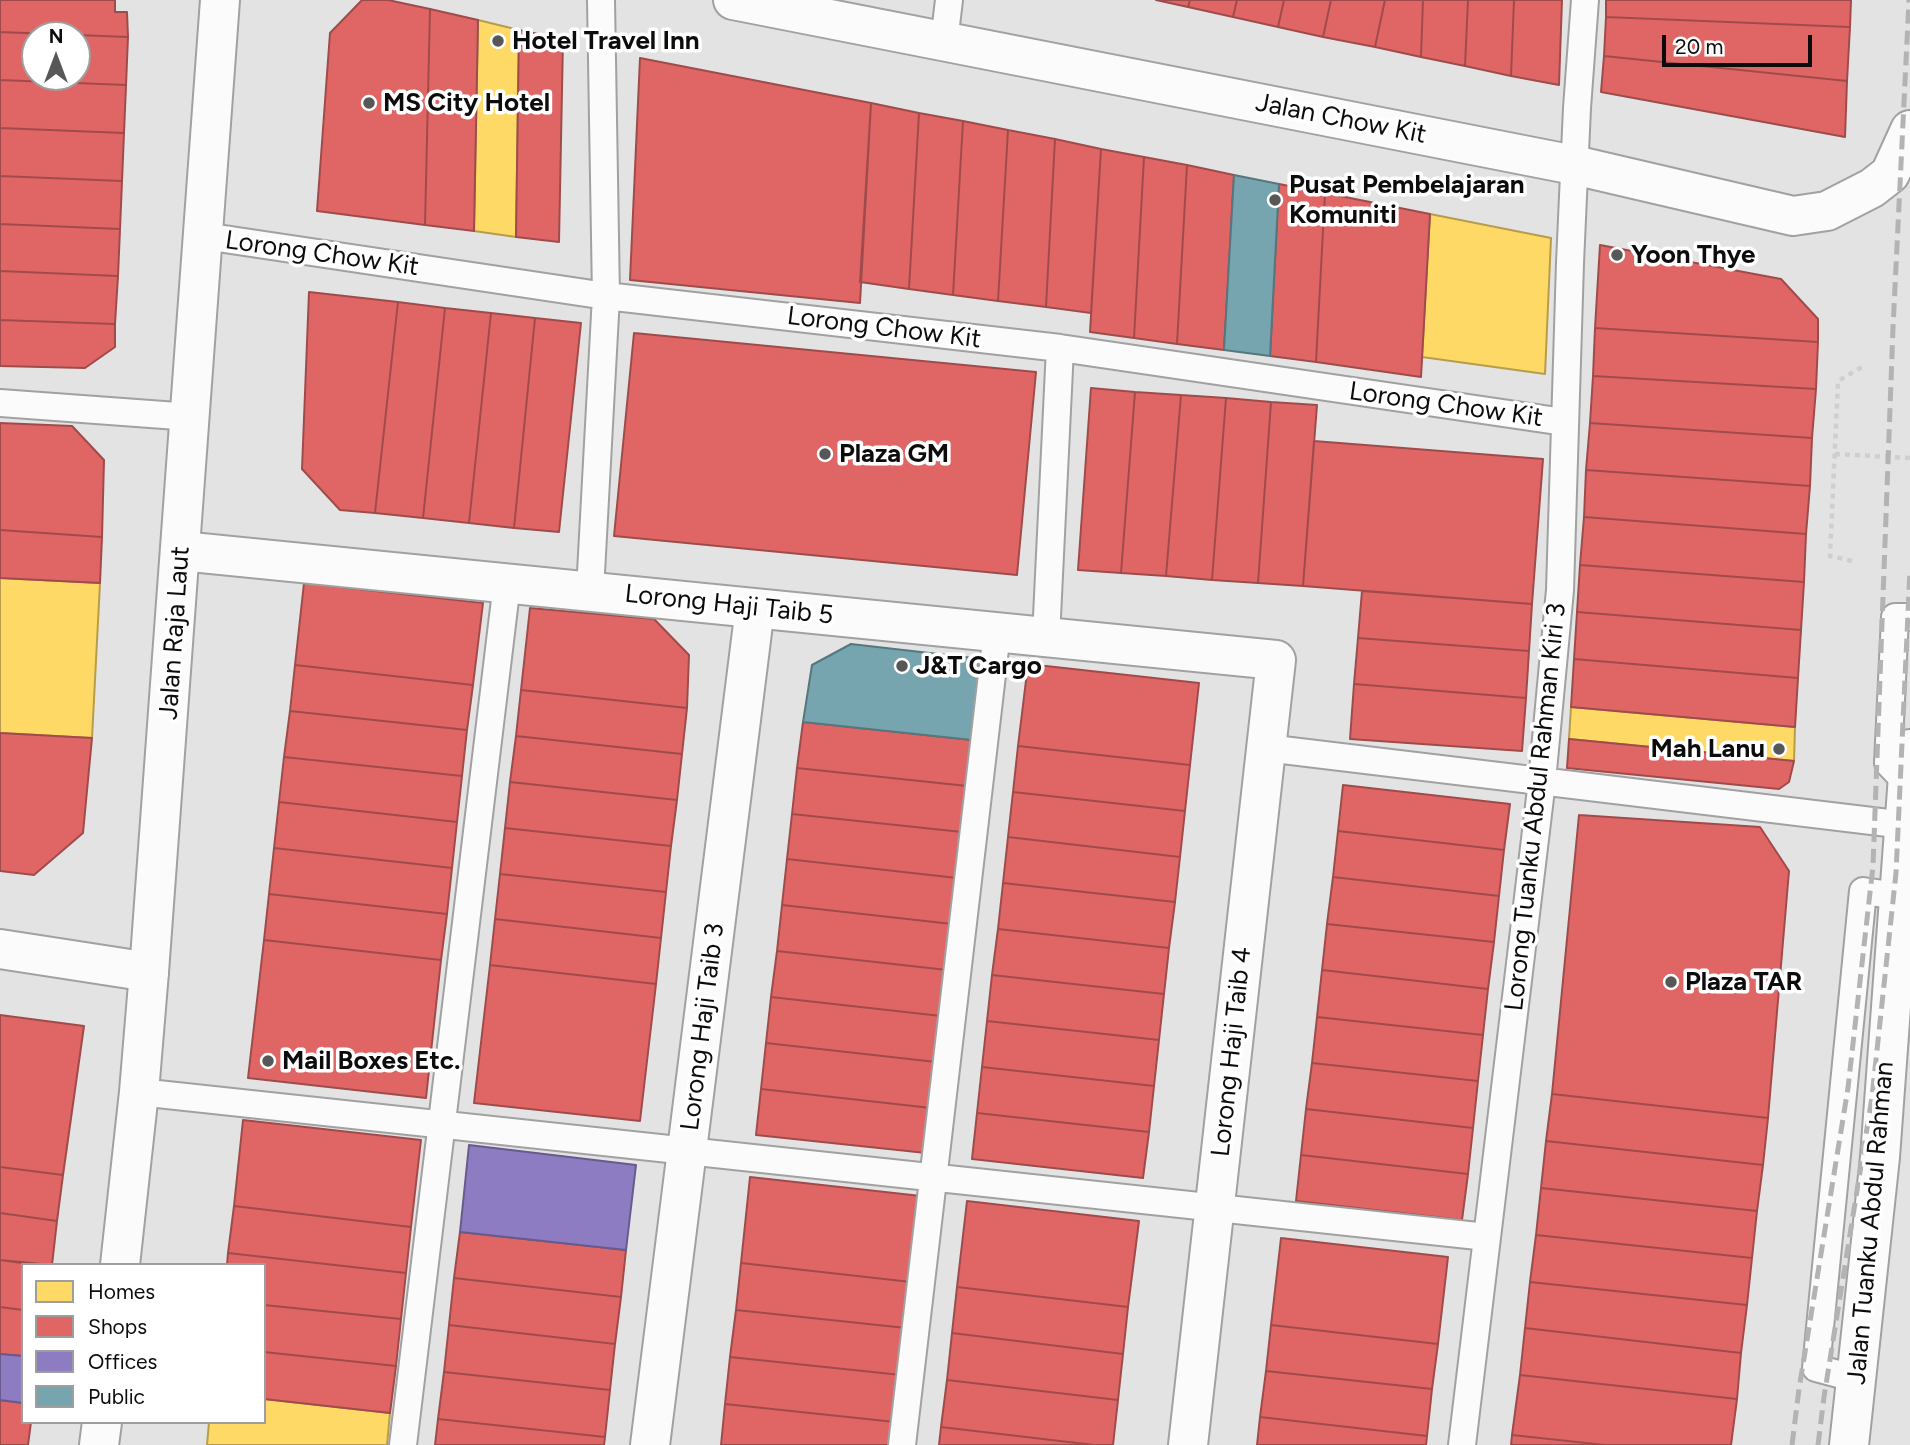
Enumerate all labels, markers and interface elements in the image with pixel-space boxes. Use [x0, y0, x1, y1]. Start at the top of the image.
north arrow [21, 21, 91, 91]
scale bar [1665, 21, 1815, 65]
text: N [49, 25, 63, 48]
place label: Hotel Travel Inn [512, 25, 699, 57]
marker: Hotel Travel Inn [490, 33, 506, 49]
text: 20 m [1675, 34, 1723, 59]
place label: MS City Hotel [383, 87, 550, 119]
street label: Jalan Chow Kit [1253, 87, 1429, 151]
marker: MS City Hotel [361, 95, 377, 111]
place label: Pusat Pembelajaran Komuniti [1289, 169, 1525, 230]
marker: Pusat Pembelajaran Komuniti [1267, 192, 1283, 208]
street label: Lorong Chow Kit [223, 225, 421, 283]
place label: Yoon Thye [1631, 239, 1755, 271]
marker: Yoon Thye [1609, 247, 1625, 263]
street label: Lorong Chow Kit [785, 301, 983, 355]
street label: Lorong Chow Kit [1347, 376, 1545, 434]
place label: Plaza GM [839, 438, 949, 470]
marker: Plaza GM [817, 446, 833, 462]
street label: Jalan Raja Laut [153, 545, 197, 721]
street label: Lorong Haji Taib 5 [623, 579, 835, 631]
street label: Lorong Tuanku Abdul Rahman Kiri 3 [1499, 602, 1573, 1012]
place label: J&T Cargo [916, 650, 1042, 682]
marker: J&T Cargo [894, 658, 910, 674]
place label: Mah Lanu [1650, 733, 1765, 765]
marker: Mah Lanu [1771, 741, 1787, 757]
street label: Lorong Haji Taib 3 [675, 922, 731, 1132]
street label: Lorong Haji Taib 4 [1205, 946, 1259, 1158]
place label: Plaza TAR [1685, 966, 1802, 998]
marker: Plaza TAR [1663, 974, 1679, 990]
place label: Mail Boxes Etc. [282, 1045, 460, 1077]
marker: Mail Boxes Etc. [260, 1053, 276, 1069]
street label: Jalan Tuanku Abdul Rahman [1841, 1060, 1901, 1386]
legend [21, 1263, 266, 1424]
text: Homes [88, 1279, 155, 1304]
text: Shops [88, 1314, 147, 1339]
text: Offices [88, 1349, 157, 1374]
text: Public [88, 1384, 145, 1409]

